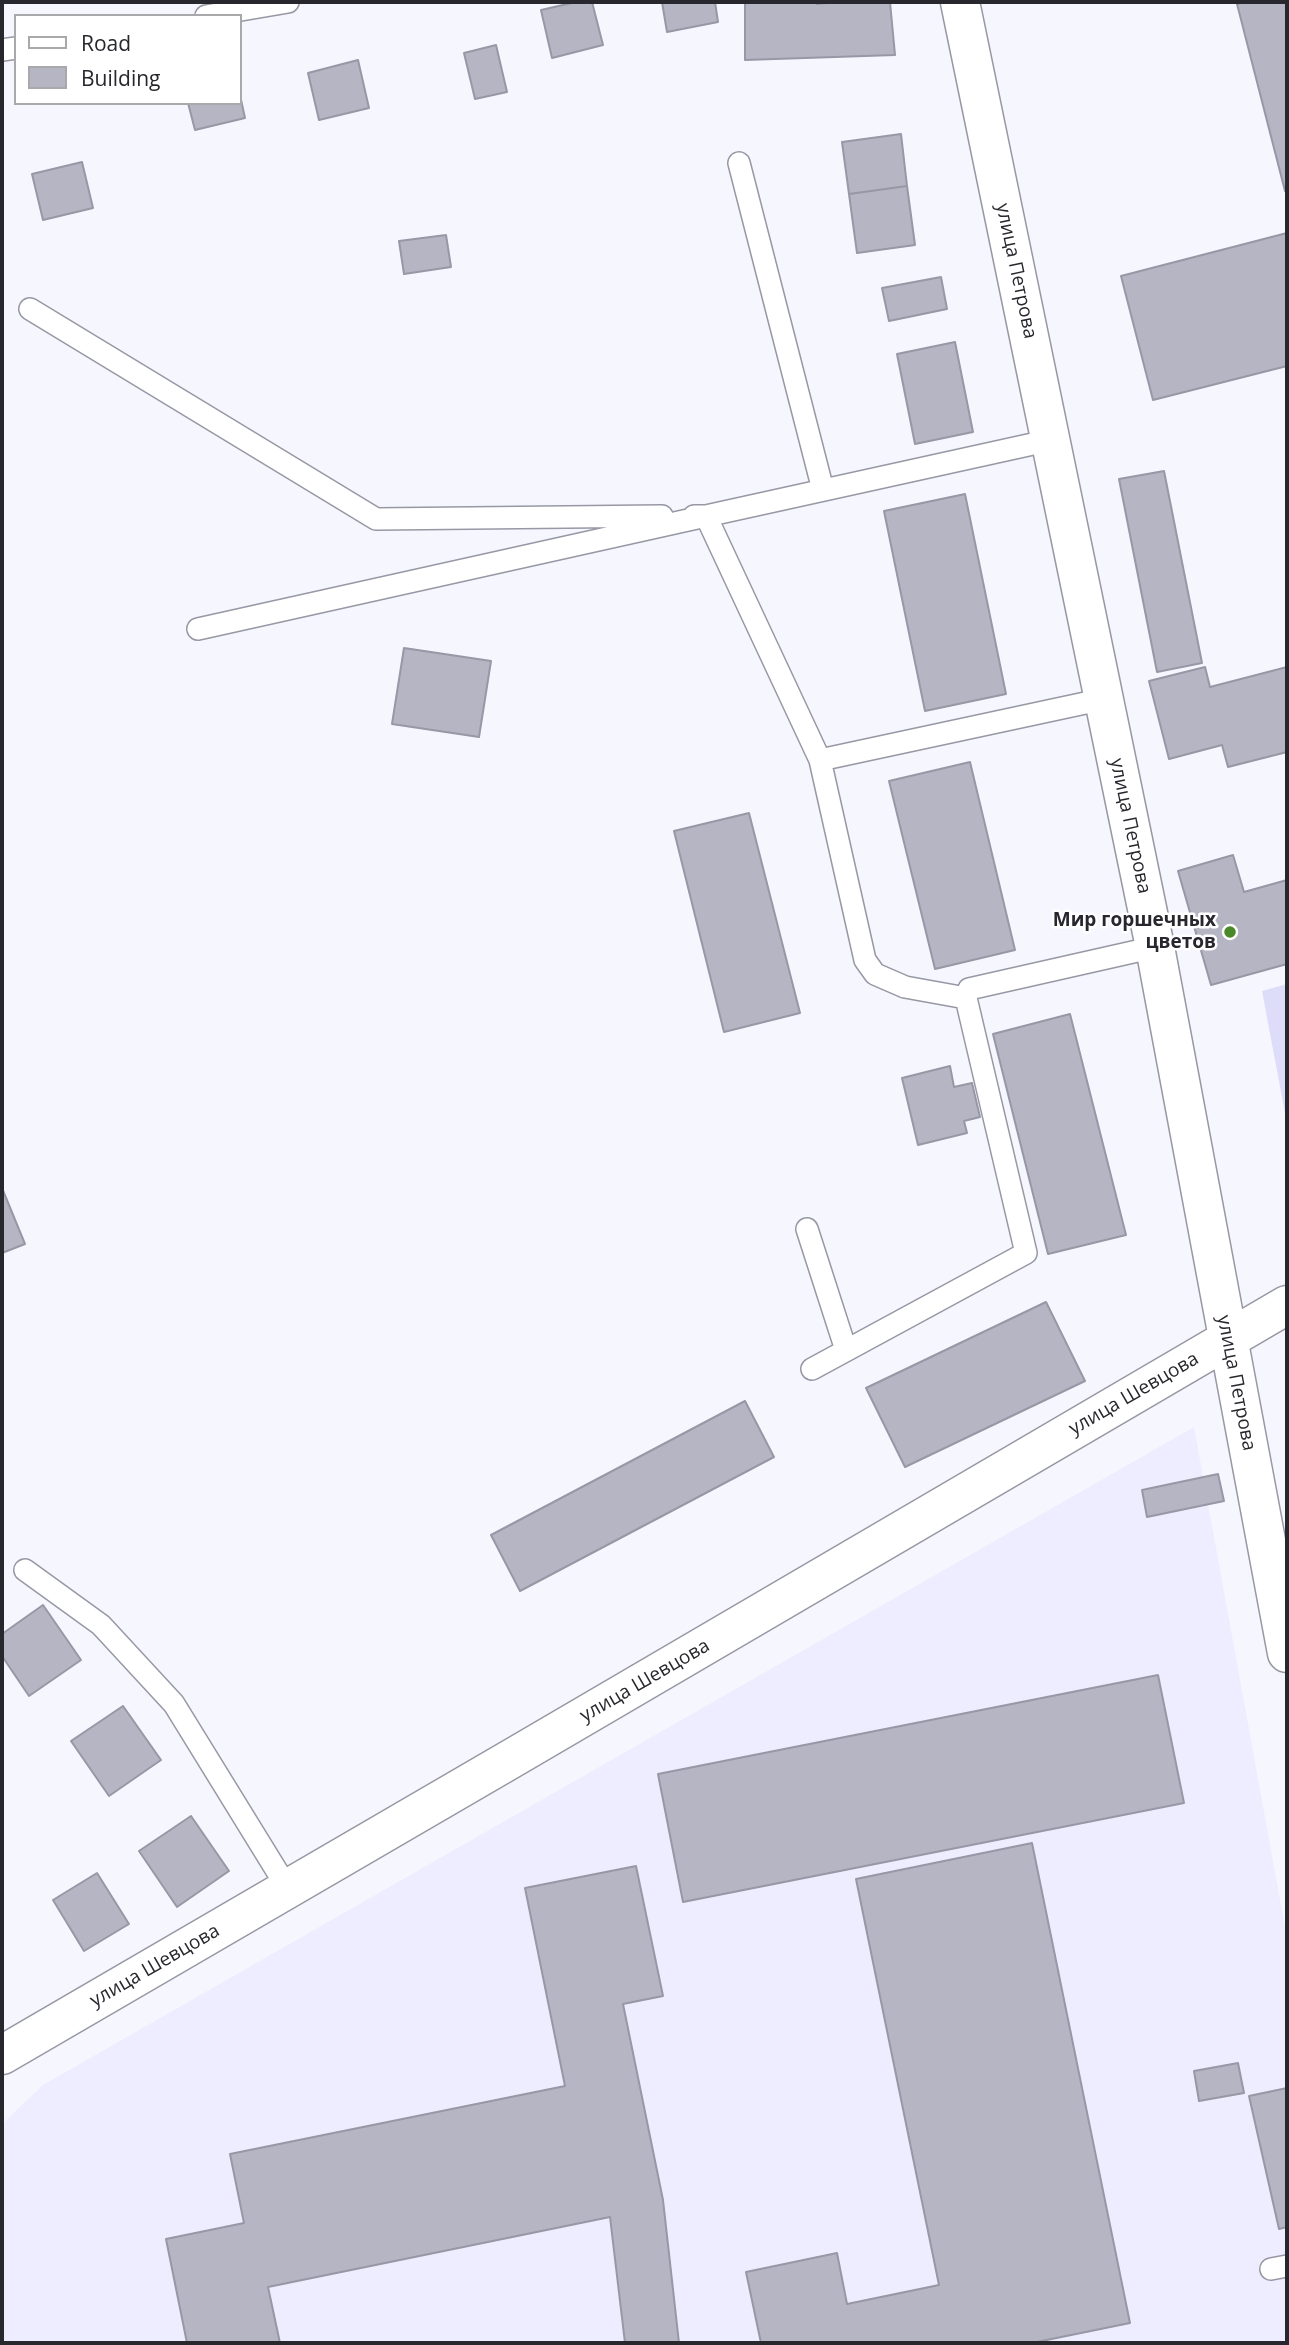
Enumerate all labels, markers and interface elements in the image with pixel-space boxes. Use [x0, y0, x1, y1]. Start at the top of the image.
legend [14, 14, 242, 105]
text: Road [81, 29, 131, 57]
text: Building [81, 64, 160, 92]
street label: улица Петрова [991, 201, 1041, 341]
street label: улица Петрова [1105, 756, 1155, 896]
place label: Мир горшечных цветов [1053, 910, 1216, 954]
marker: Мир горшечных цветов [1222, 924, 1238, 940]
street label: улица Петрова [1212, 1313, 1260, 1453]
street label: улица Шевцова [1065, 1348, 1203, 1440]
street label: улица Шевцова [576, 1635, 714, 1727]
street label: улица Шевцова [86, 1920, 224, 2012]

